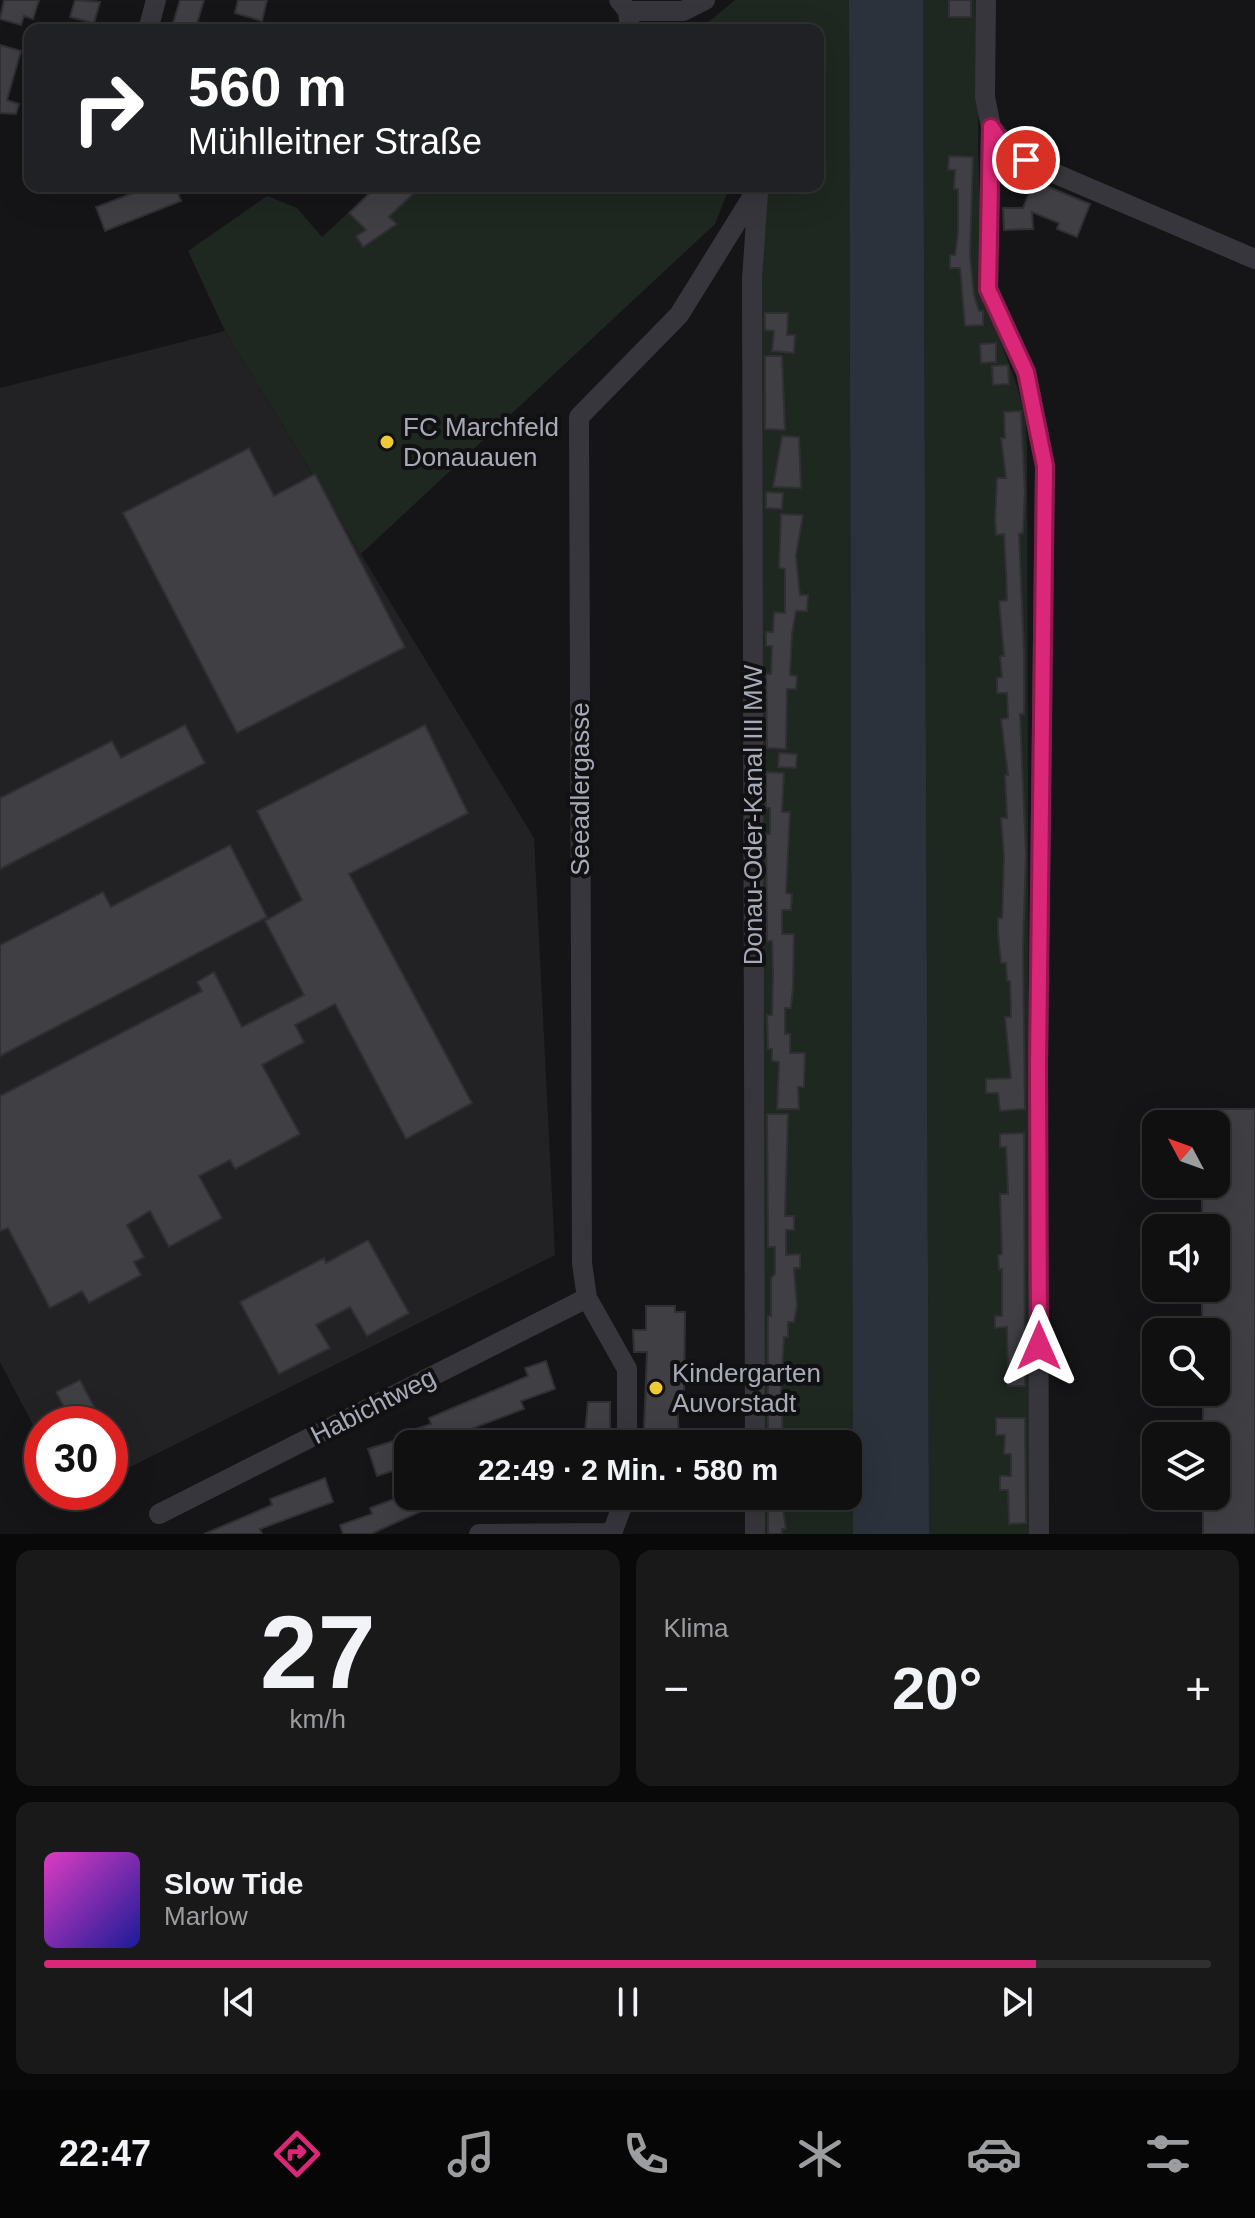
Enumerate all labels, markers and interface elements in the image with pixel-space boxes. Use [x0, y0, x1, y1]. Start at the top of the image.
text: 560 m [188, 55, 347, 118]
icon: right [56, 56, 160, 160]
text: Mühlleitner Straße [188, 121, 482, 162]
pin [992, 126, 1060, 194]
icon: arrive [1004, 138, 1048, 182]
place label: FC Marchfeld Donauauen [403, 412, 559, 472]
marker: FC Marchfeld Donauauen [378, 433, 396, 451]
street label: Donau-Oder-Kanal III MW [738, 664, 768, 965]
street label: Seeadlergasse [565, 702, 595, 876]
north arrow [1142, 1110, 1230, 1198]
map controls [1142, 1110, 1230, 1510]
button: sound [1142, 1214, 1230, 1302]
position arrow [997, 1304, 1081, 1388]
button: search [1142, 1318, 1230, 1406]
place label: Kindergarten Auvorstadt [672, 1358, 821, 1418]
street label: Habichtweg [306, 1362, 440, 1450]
marker: Kindergarten Auvorstadt [647, 1379, 665, 1397]
speed limit sign: 30 [24, 1406, 128, 1510]
button: layers [1142, 1422, 1230, 1510]
text: 22:49 · 2 Min. · 580 m [478, 1453, 778, 1486]
text: 27 [260, 1594, 376, 1710]
text: Klima [664, 1613, 729, 1643]
text: 20° [892, 1655, 983, 1722]
text: − [664, 1664, 689, 1713]
text: + [1185, 1664, 1211, 1713]
text: km/h [290, 1704, 346, 1734]
text: Slow Tide [164, 1867, 303, 1900]
text: Marlow [164, 1901, 248, 1931]
icon: previous [217, 1980, 261, 2024]
icon: pause [606, 1980, 650, 2024]
icon: next [995, 1980, 1039, 2024]
icon: directions [269, 2126, 325, 2182]
icon: music [443, 2126, 499, 2182]
icon: phone [618, 2126, 674, 2182]
icon: climate [792, 2126, 848, 2182]
icon: car [966, 2126, 1022, 2182]
icon: filters [1140, 2126, 1196, 2182]
text: 22:47 [59, 2133, 151, 2174]

